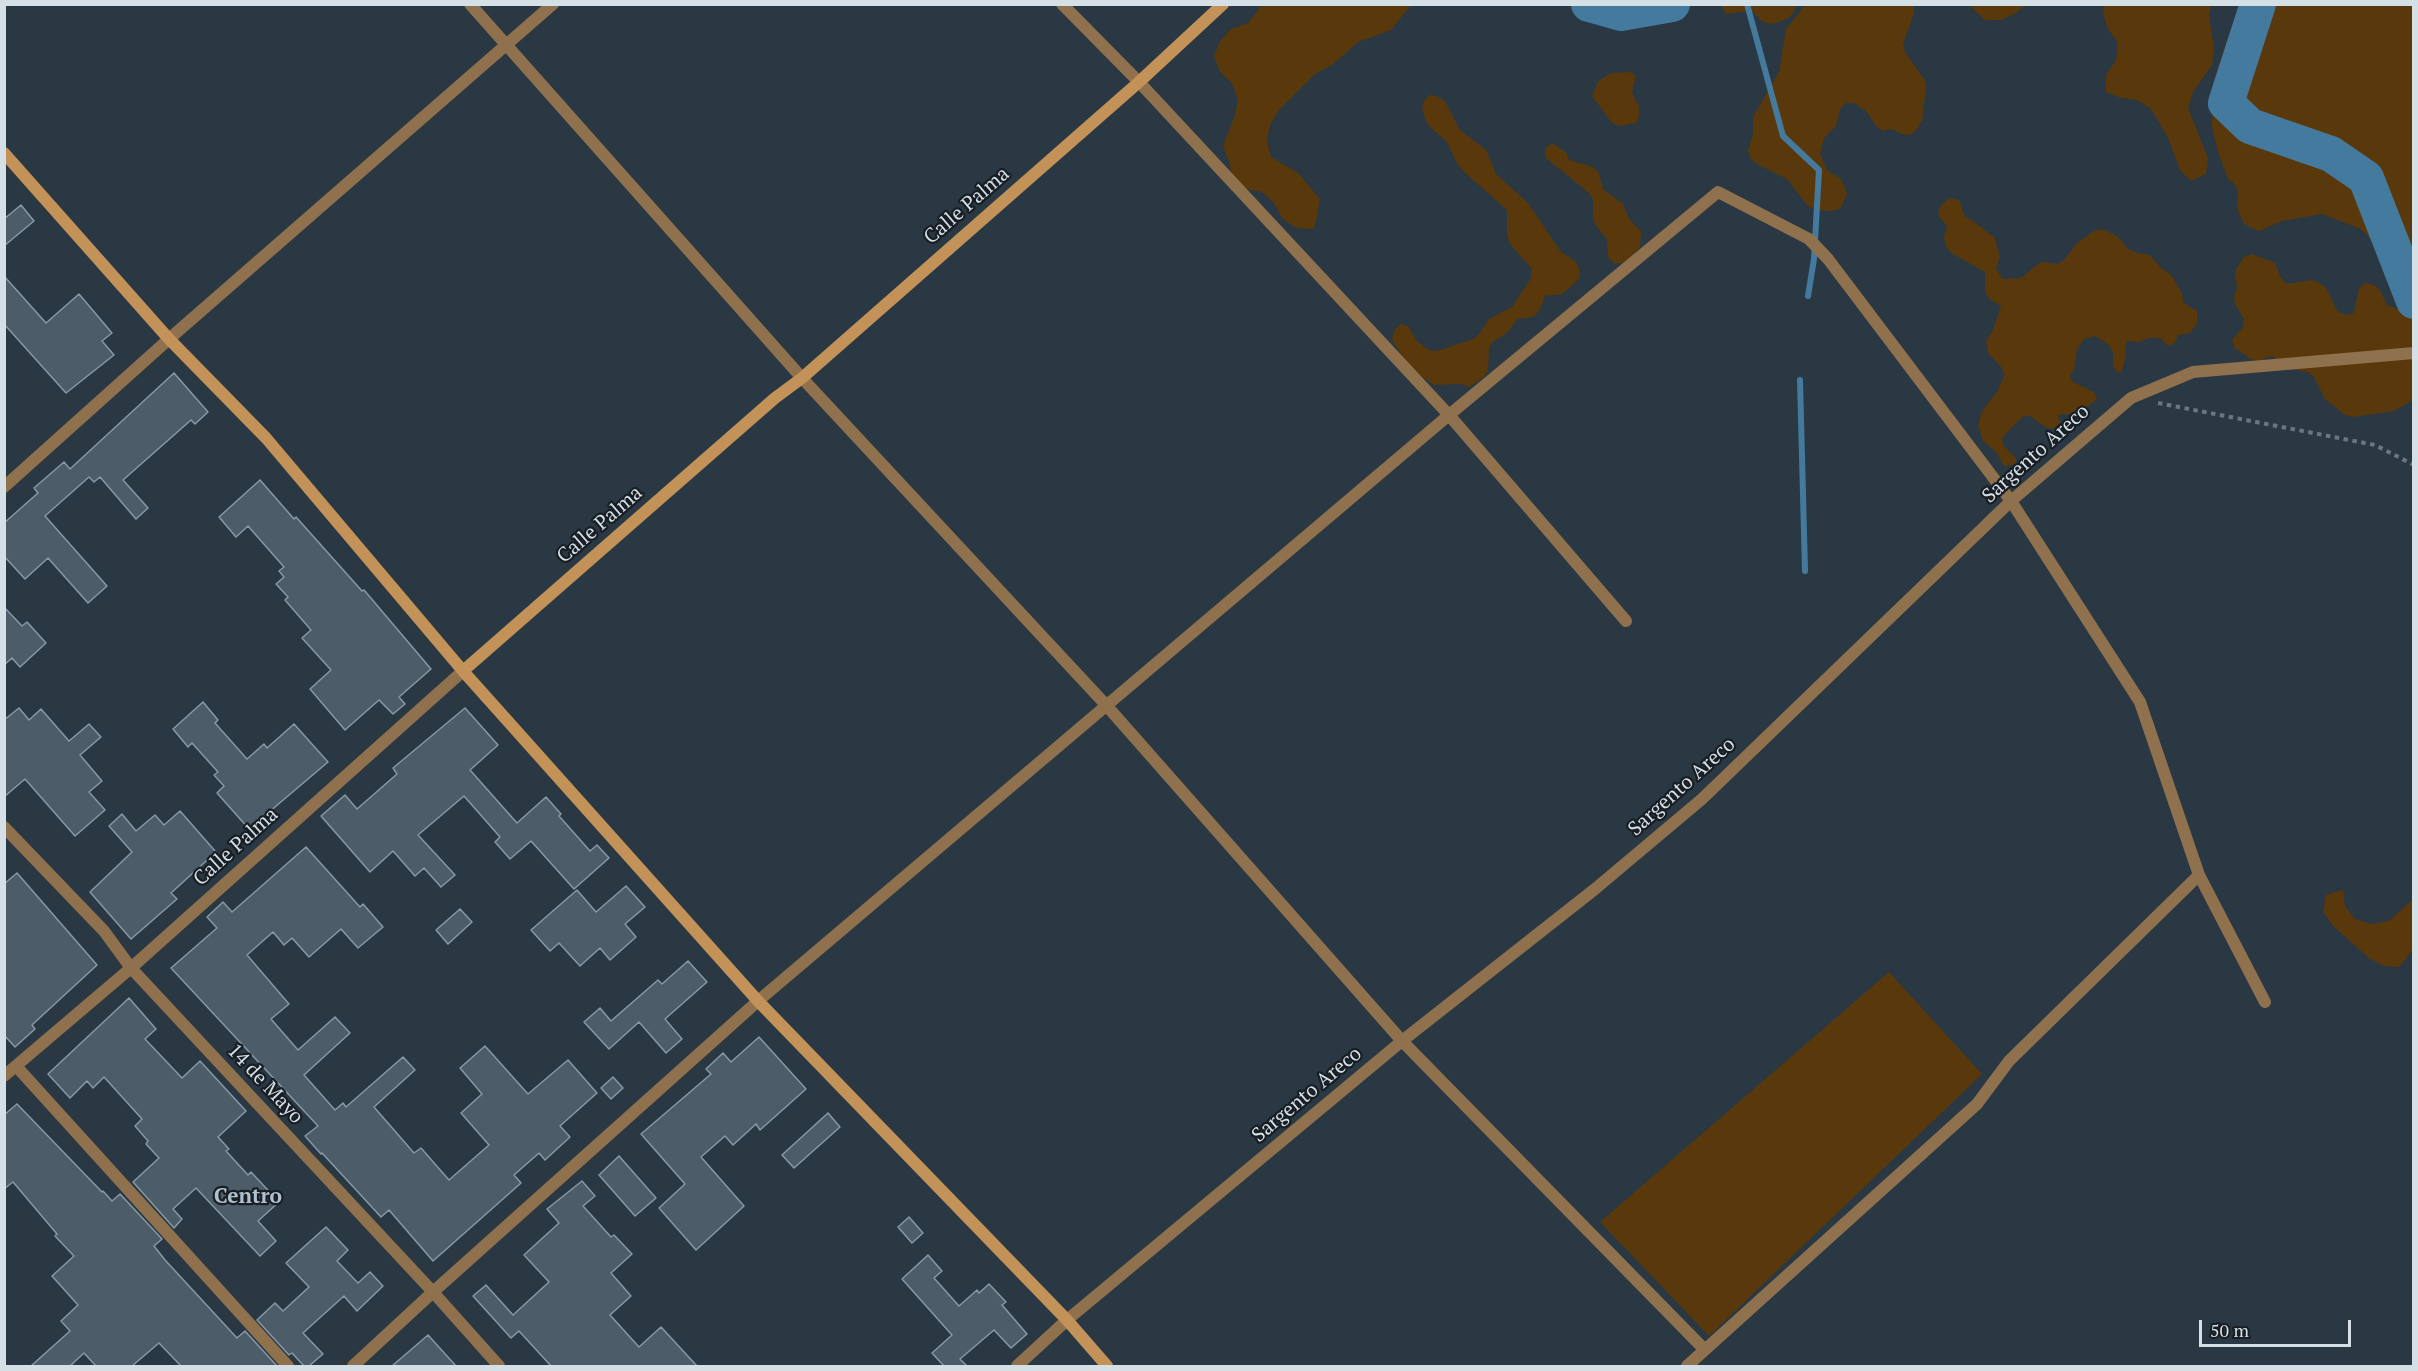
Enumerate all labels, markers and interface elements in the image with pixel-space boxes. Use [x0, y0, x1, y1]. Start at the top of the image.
street label: Calle Palma [919, 162, 1015, 250]
street label: Sargento Areco [1978, 400, 2094, 508]
street label: Calle Palma [552, 481, 648, 569]
street label: Sargento Areco [1624, 733, 1740, 841]
street label: Calle Palma [189, 803, 283, 891]
street label: 14 de Mayo [222, 1039, 308, 1129]
street label: Sargento Areco [1247, 1042, 1367, 1148]
district label: Centro [214, 1184, 282, 1210]
scale bar [2202, 1308, 2354, 1346]
text: 50 m [2210, 1318, 2249, 1342]

